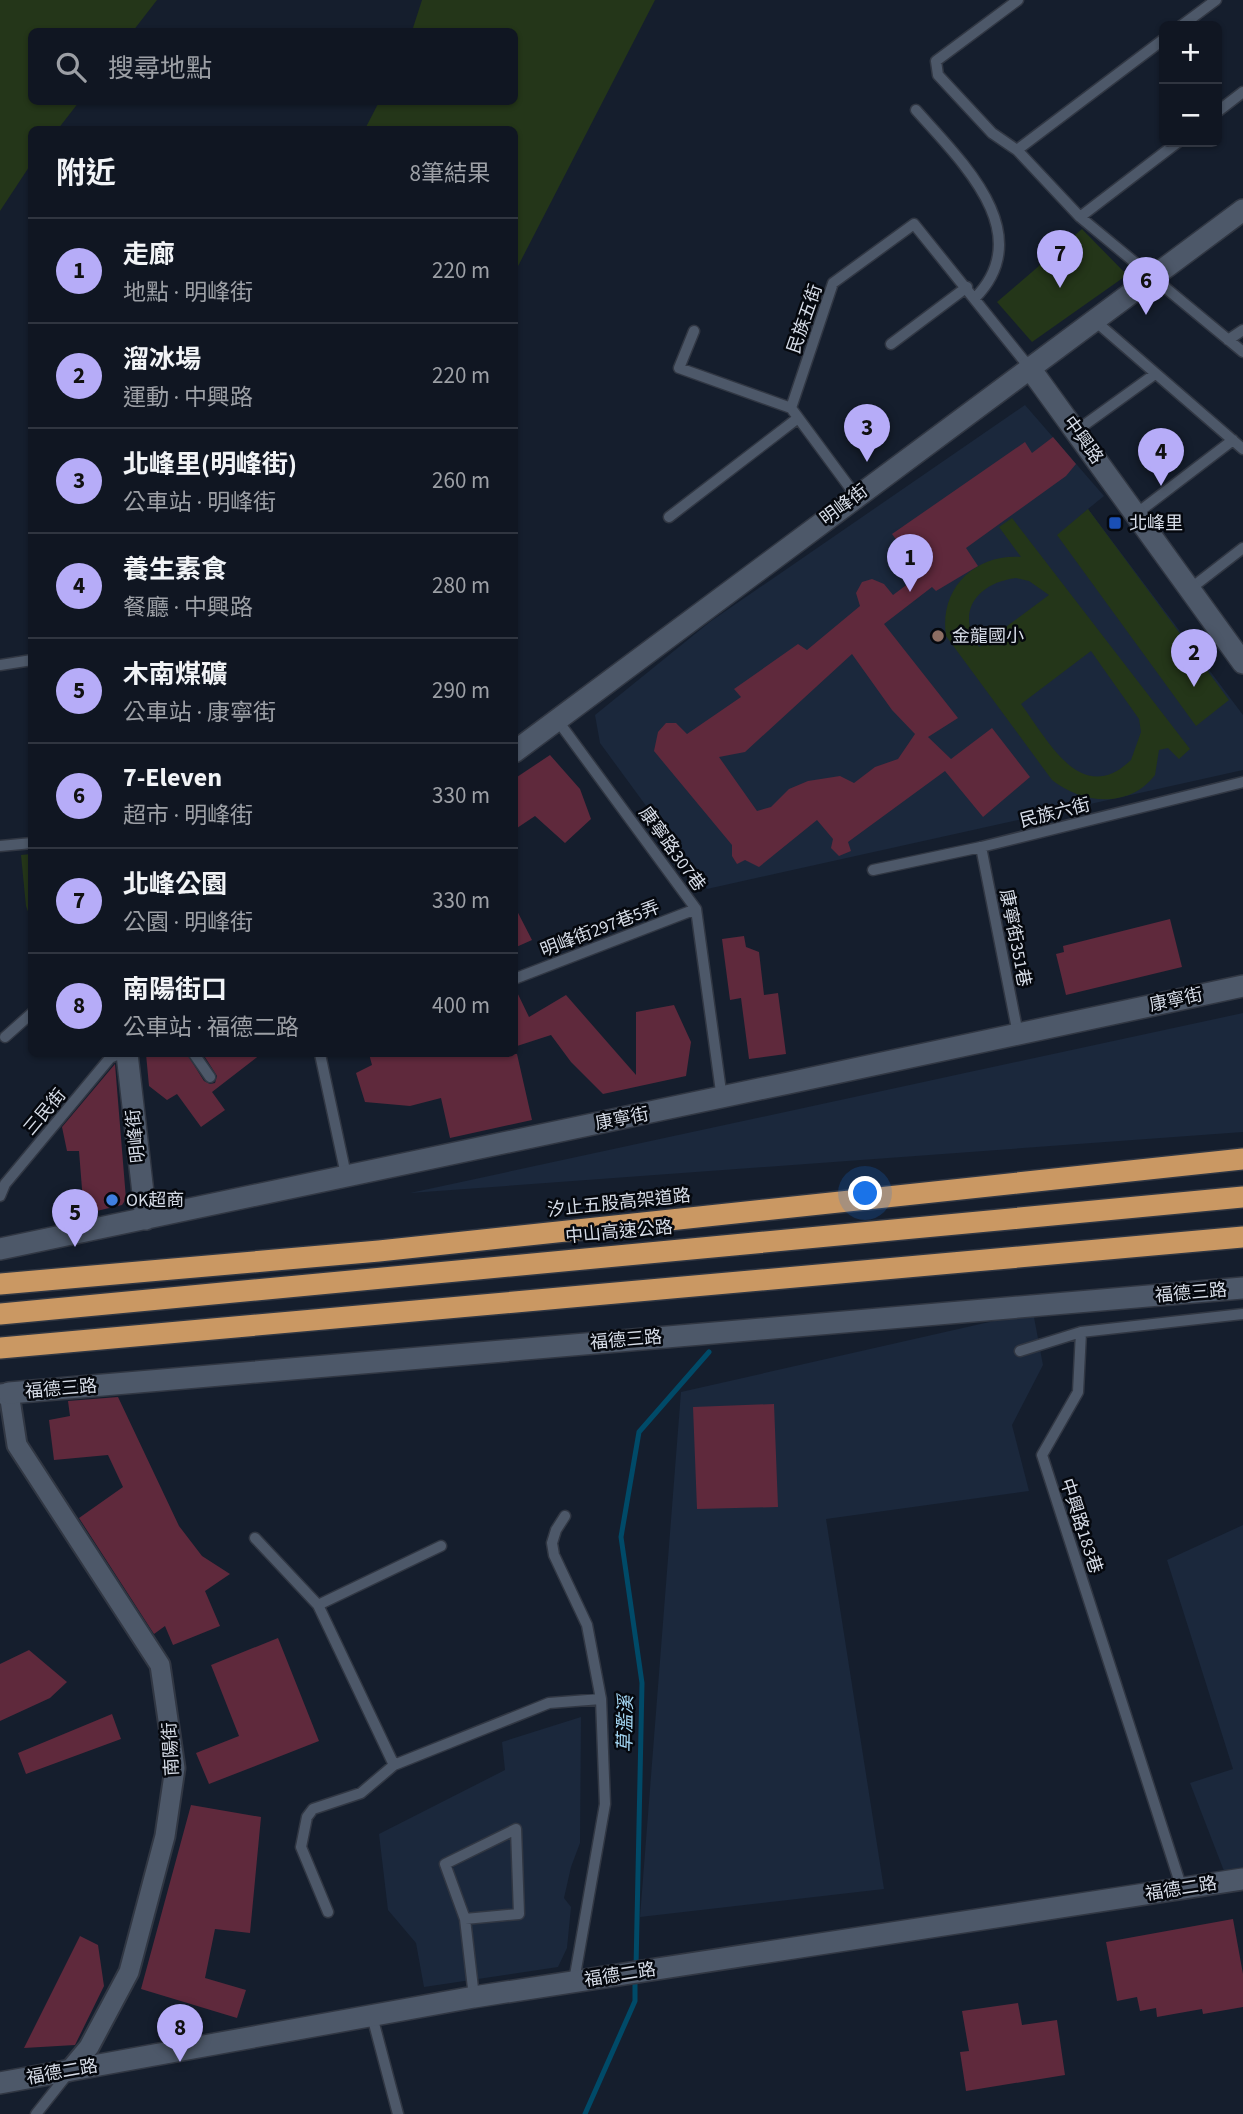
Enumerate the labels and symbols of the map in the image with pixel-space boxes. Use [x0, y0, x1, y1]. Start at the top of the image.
pin: 7 [1037, 230, 1083, 288]
pin: 6 [1123, 257, 1169, 315]
street label: 民族五街 [781, 281, 829, 357]
pin: 3 [844, 404, 890, 462]
street label: 中興路 [1057, 411, 1109, 469]
pin: 4 [1138, 428, 1184, 486]
street label: 明峰街 [815, 479, 873, 531]
place label: 北峰里 [1129, 511, 1183, 536]
marker: 北峰里 [1107, 515, 1123, 531]
pin: 1 [887, 534, 933, 592]
place label: 金龍國小 [952, 624, 1024, 649]
marker: 金龍國小 [930, 628, 946, 644]
pin: 2 [1171, 629, 1217, 687]
street label: 民族六街 [1017, 792, 1093, 834]
street label: 康寧路307巷 [633, 802, 711, 896]
street label: 康寧街351巷 [993, 887, 1037, 989]
street label: 明峰街297巷5弄 [537, 895, 663, 963]
street label: 康寧街 [1147, 982, 1205, 1018]
street label: 三民街 [18, 1083, 72, 1141]
street label: 康寧街 [593, 1102, 651, 1136]
street label: 明峰街 [121, 1108, 151, 1164]
your location [848, 1176, 882, 1210]
street label: 汐止五股高架道路 [546, 1183, 692, 1223]
place label: OK超商 [126, 1188, 184, 1213]
pin: 5 [52, 1189, 98, 1247]
marker: OK超商 [104, 1192, 120, 1208]
street label: 中山高速公路 [564, 1215, 674, 1249]
street label: 福德三路 [1154, 1277, 1228, 1309]
street label: 福德三路 [589, 1324, 663, 1356]
street label: 福德三路 [24, 1373, 98, 1405]
street label: 中興路183巷 [1054, 1475, 1108, 1577]
water label: 草濫溪 [612, 1692, 640, 1753]
street label: 南陽街 [157, 1721, 185, 1777]
street label: 福德二路 [1143, 1871, 1219, 1907]
street label: 福德二路 [582, 1957, 658, 1993]
pin: 8 [157, 2004, 203, 2062]
street label: 福德二路 [24, 2053, 100, 2091]

